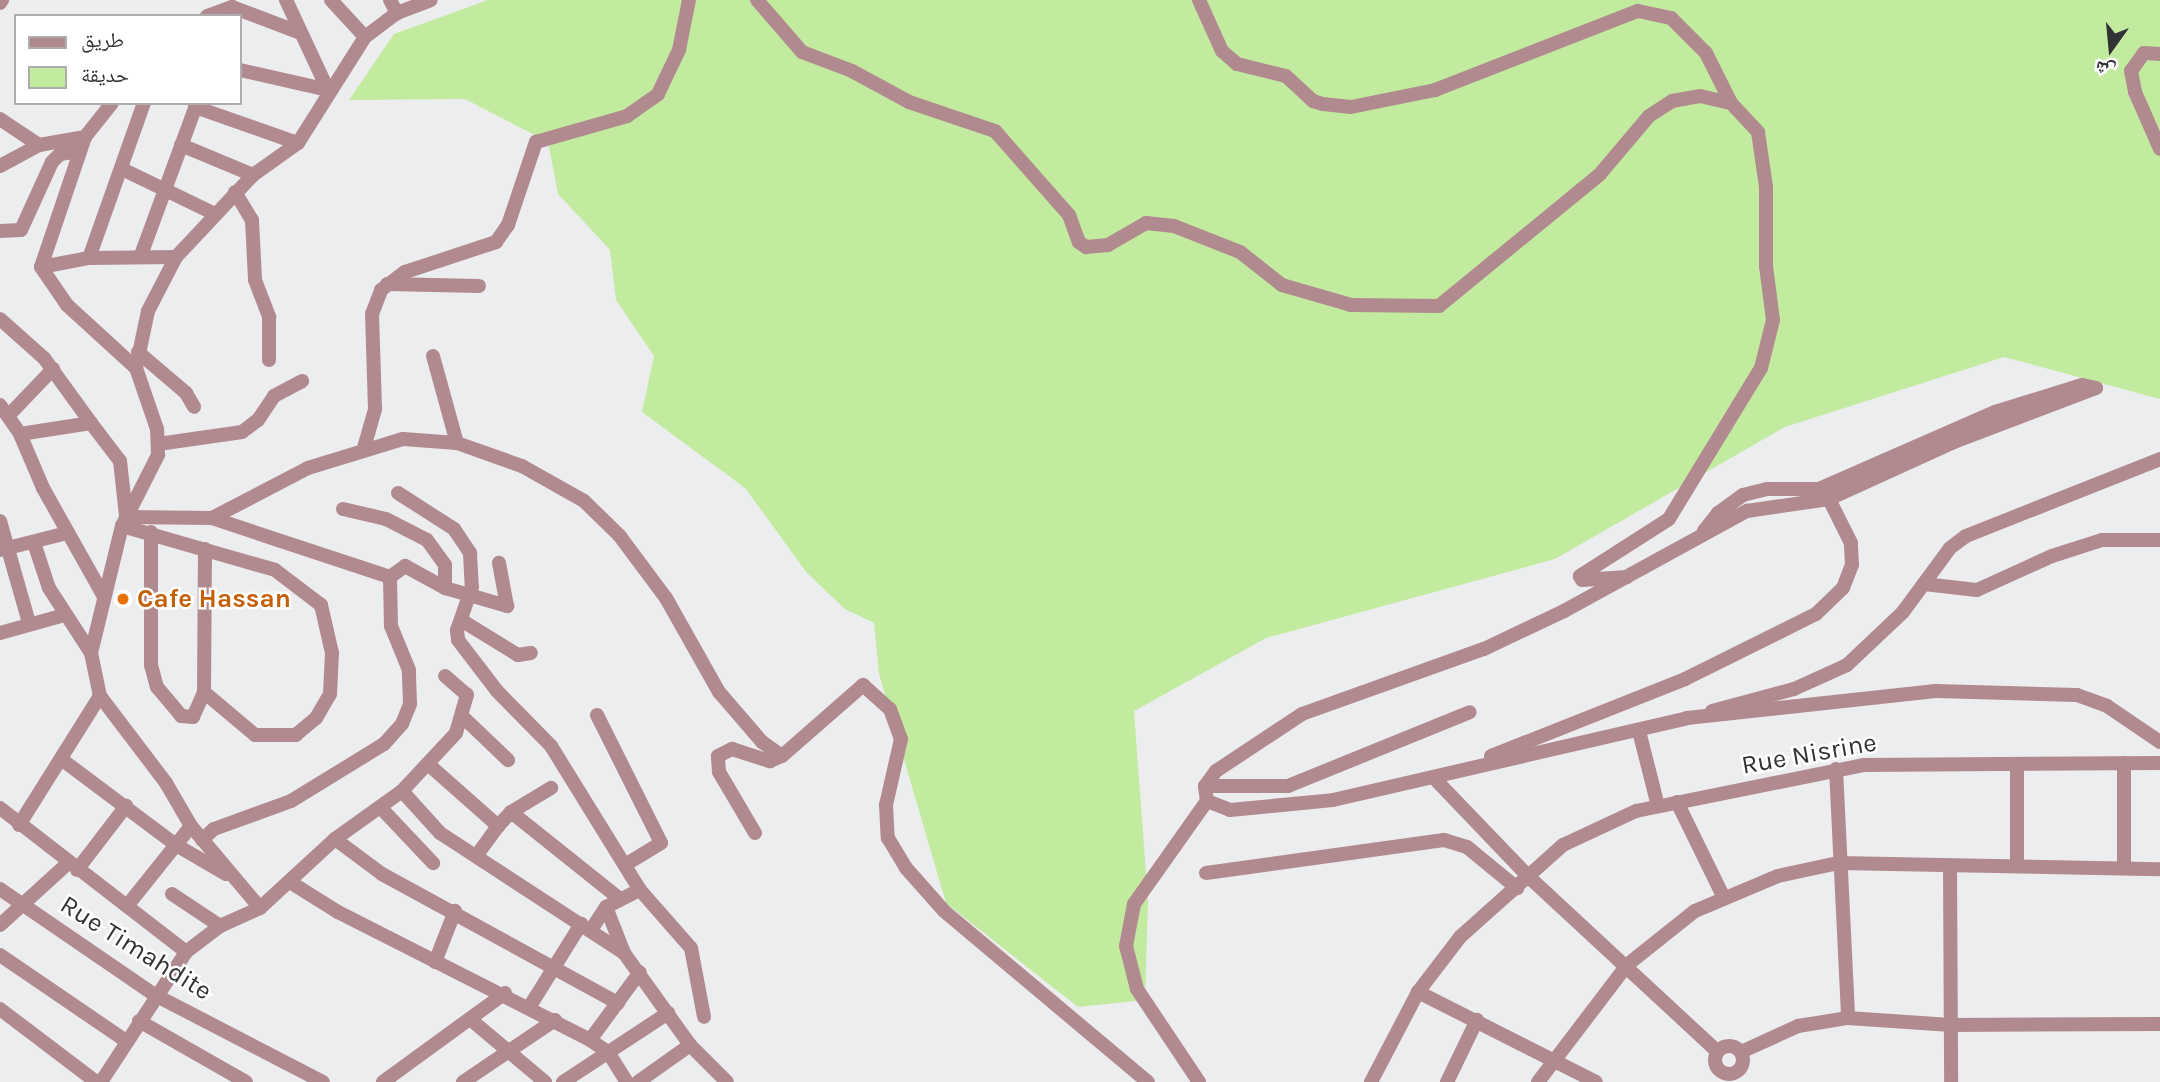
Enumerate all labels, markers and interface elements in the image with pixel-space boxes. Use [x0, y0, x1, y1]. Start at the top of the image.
legend [14, 14, 242, 105]
north arrow [2076, 14, 2146, 84]
text: طريق [81, 28, 124, 52]
text: ش [2093, 56, 2118, 83]
text: حديقة [81, 63, 129, 87]
place label: Cafe Hassan [137, 583, 291, 615]
marker: Cafe Hassan [115, 591, 131, 607]
street label: Rue Nisrine [1739, 727, 1879, 781]
street label: Rue Timahdite [55, 889, 217, 1007]

